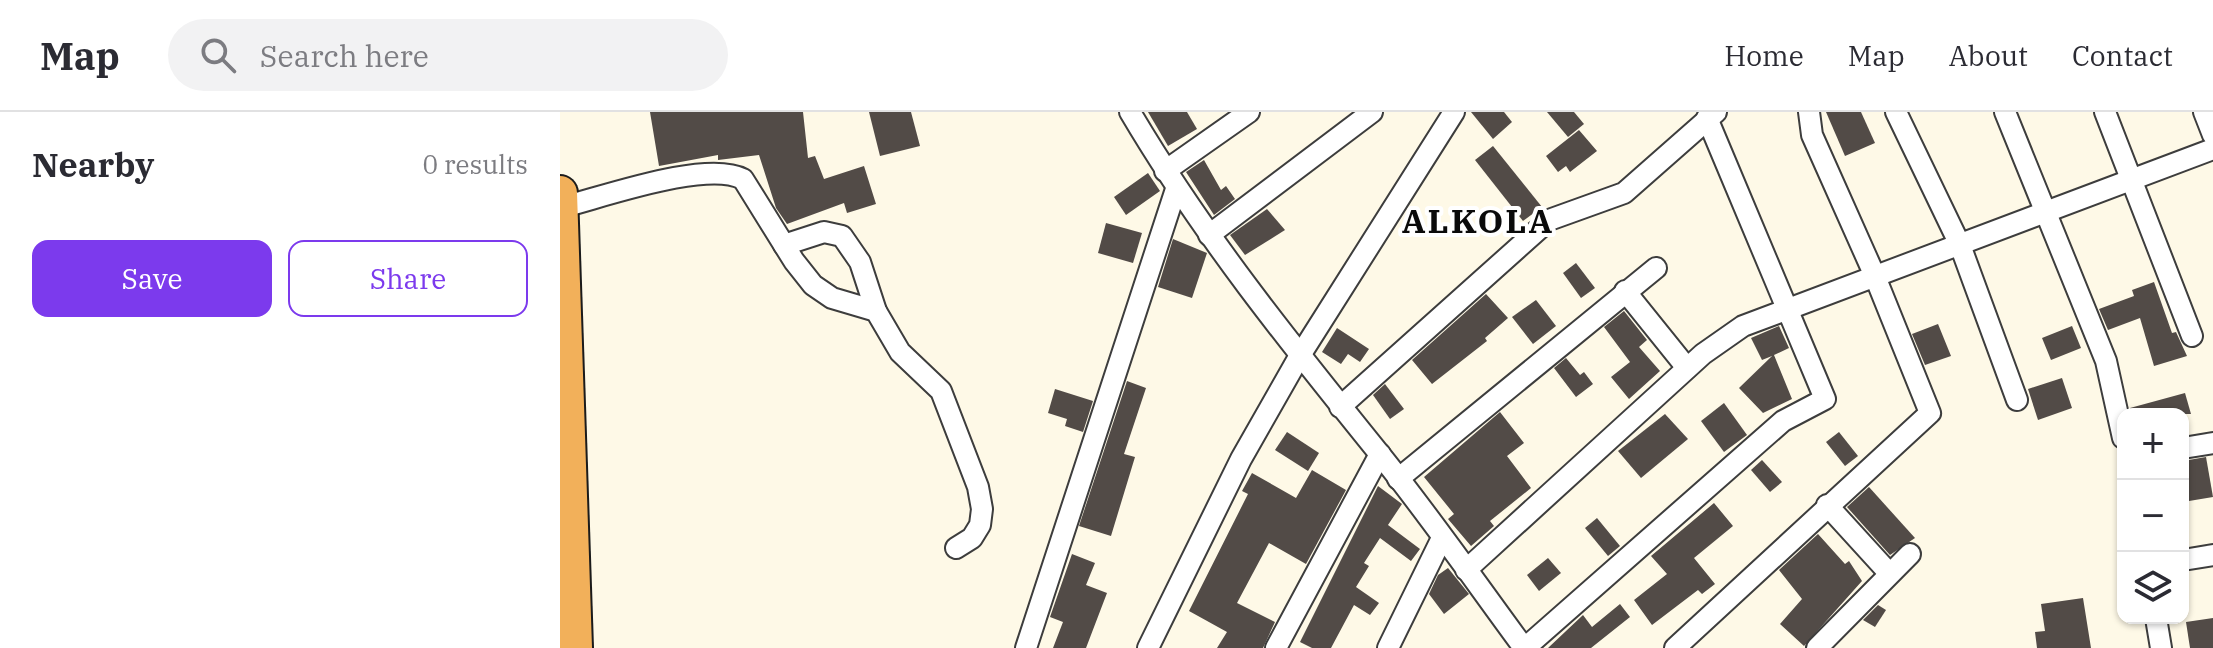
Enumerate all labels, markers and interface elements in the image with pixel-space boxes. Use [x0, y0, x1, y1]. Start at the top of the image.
search box [168, 19, 728, 91]
text: Map [40, 31, 120, 80]
icon: search [196, 33, 240, 77]
text: Search here [260, 36, 429, 75]
text: Home [1724, 37, 1804, 74]
text: Map [1848, 37, 1905, 74]
text: About [1949, 37, 2028, 74]
text: Contact [2072, 37, 2173, 74]
text: Nearby [32, 142, 154, 186]
text: 0 results [422, 147, 528, 181]
district label: ALKOLA [1402, 198, 1554, 242]
button: Save [32, 240, 272, 317]
button: Share [288, 240, 528, 317]
map controls [2117, 408, 2189, 624]
button: + [2117, 408, 2189, 480]
button: − [2117, 480, 2189, 552]
button: layers [2117, 552, 2189, 624]

